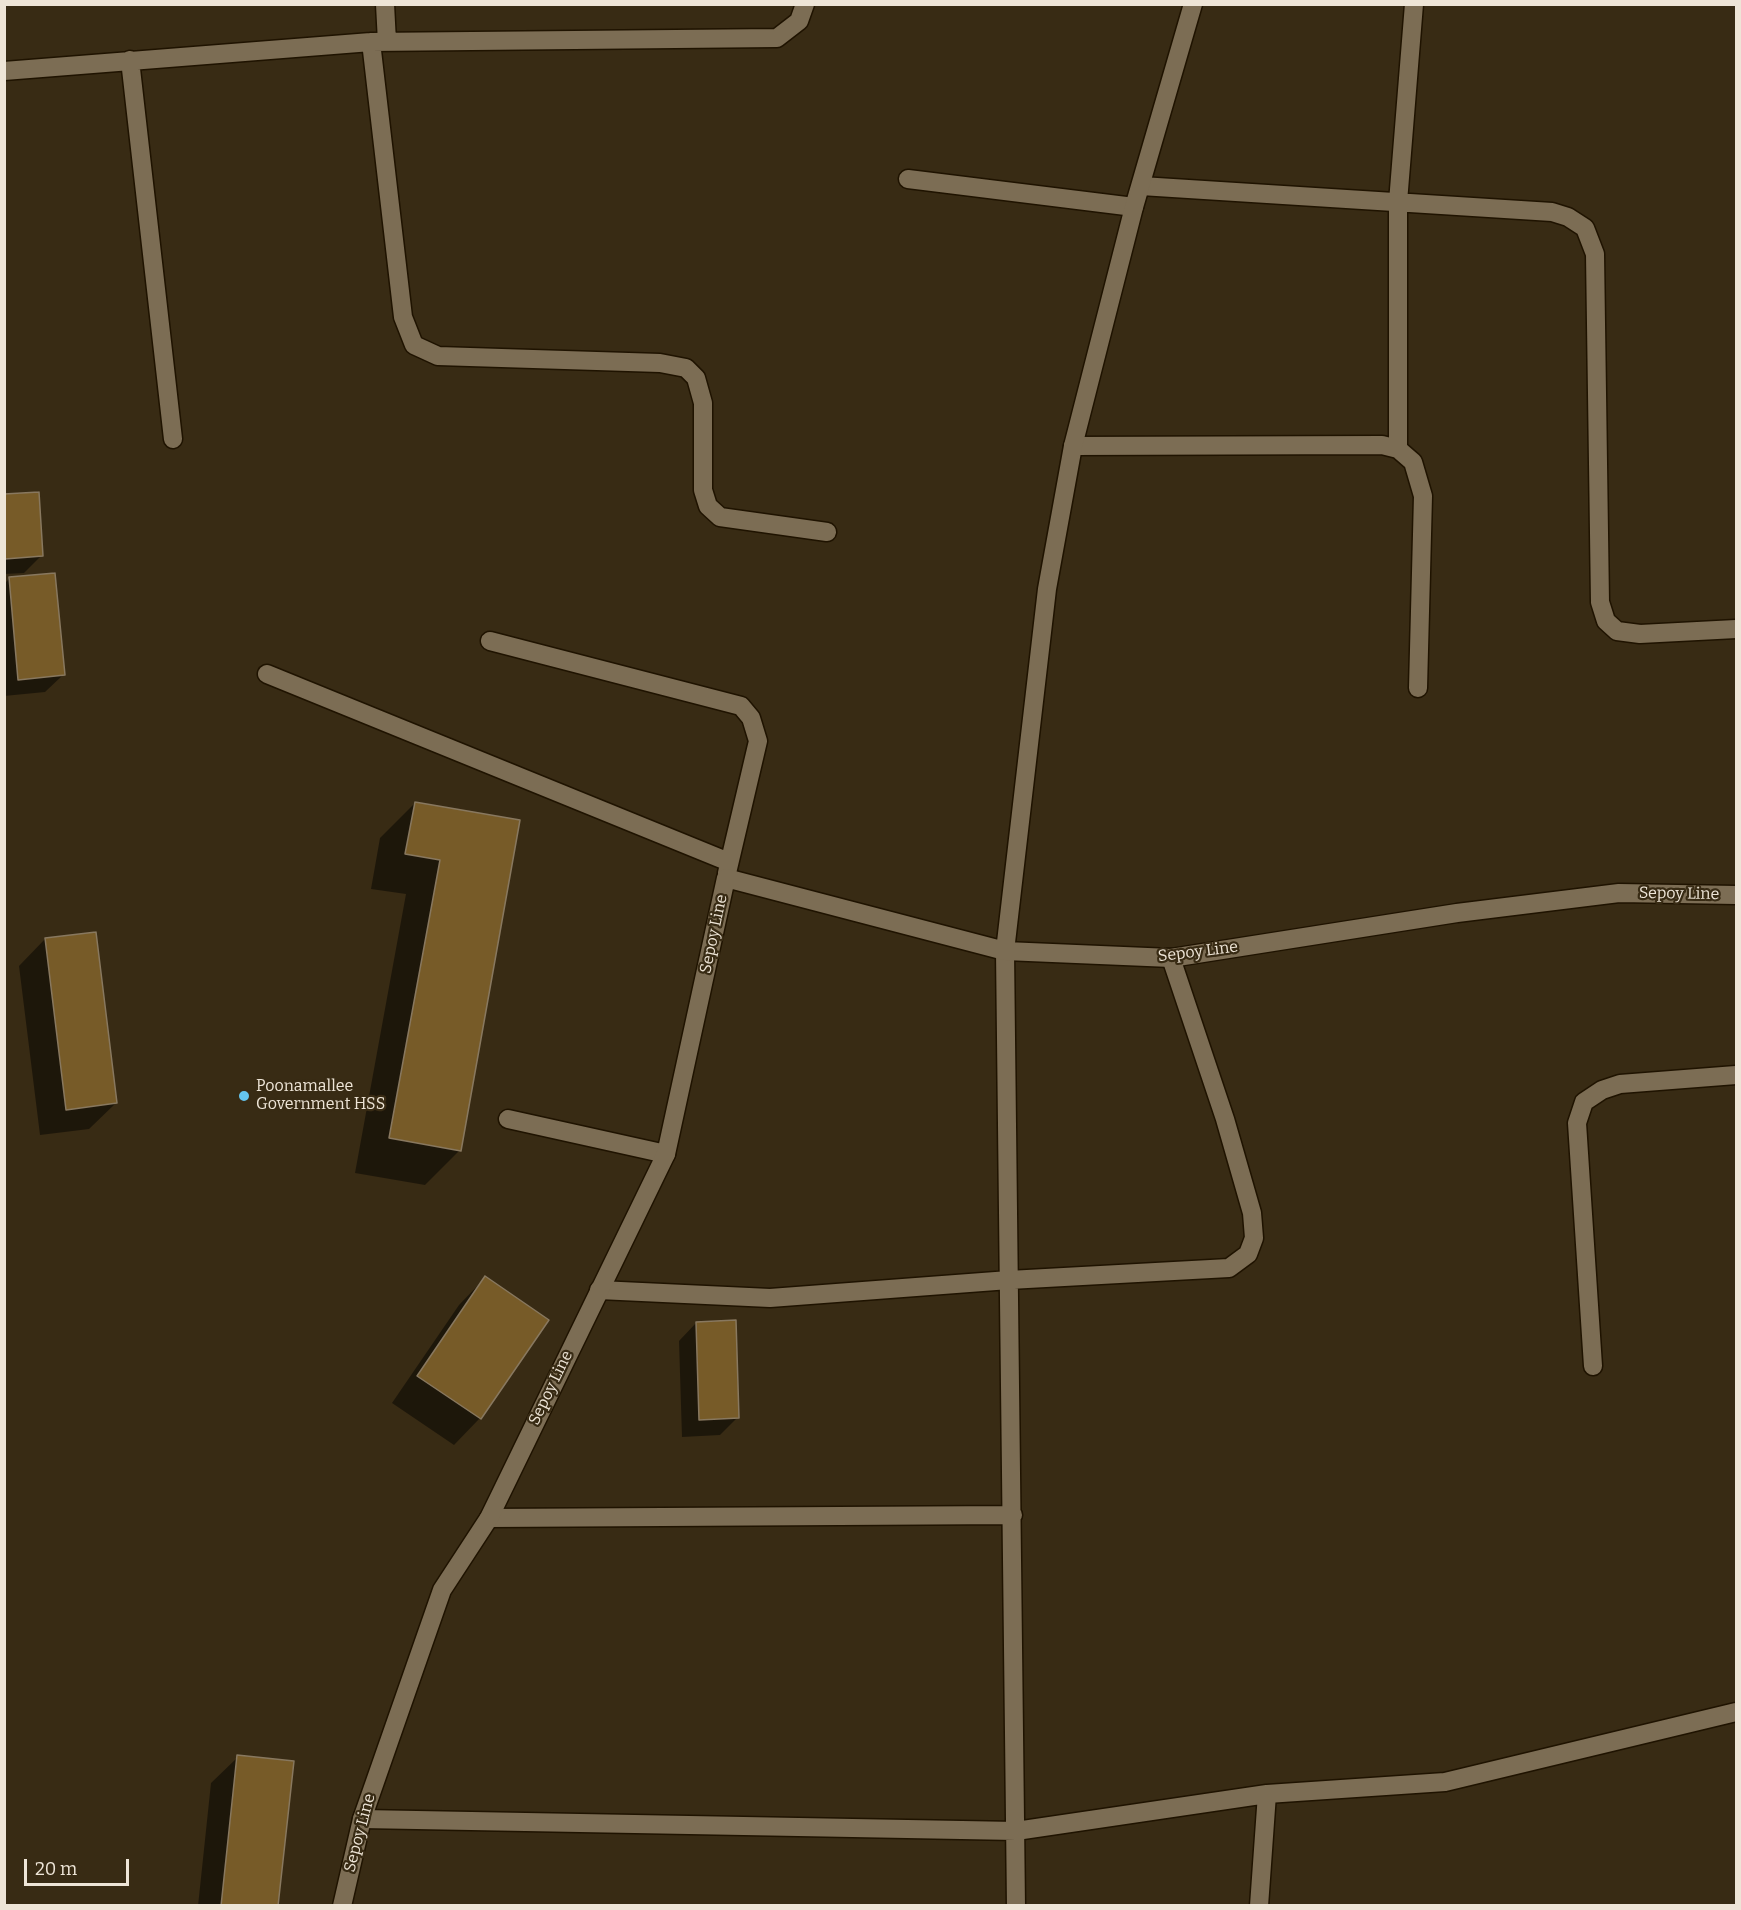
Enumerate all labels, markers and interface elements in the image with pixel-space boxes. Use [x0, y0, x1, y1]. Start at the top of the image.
street label: Sepoy Line [1639, 884, 1719, 904]
street label: Sepoy Line [696, 893, 732, 975]
street label: Sepoy Line [1157, 938, 1239, 966]
place label: Poonamallee Government HSS [256, 1077, 385, 1115]
marker: Poonamallee Government HSS [237, 1089, 251, 1103]
street label: Sepoy Line [525, 1348, 577, 1428]
street label: Sepoy Line [340, 1792, 380, 1874]
scale bar [27, 1847, 132, 1885]
text: 20 m [35, 1858, 77, 1880]

